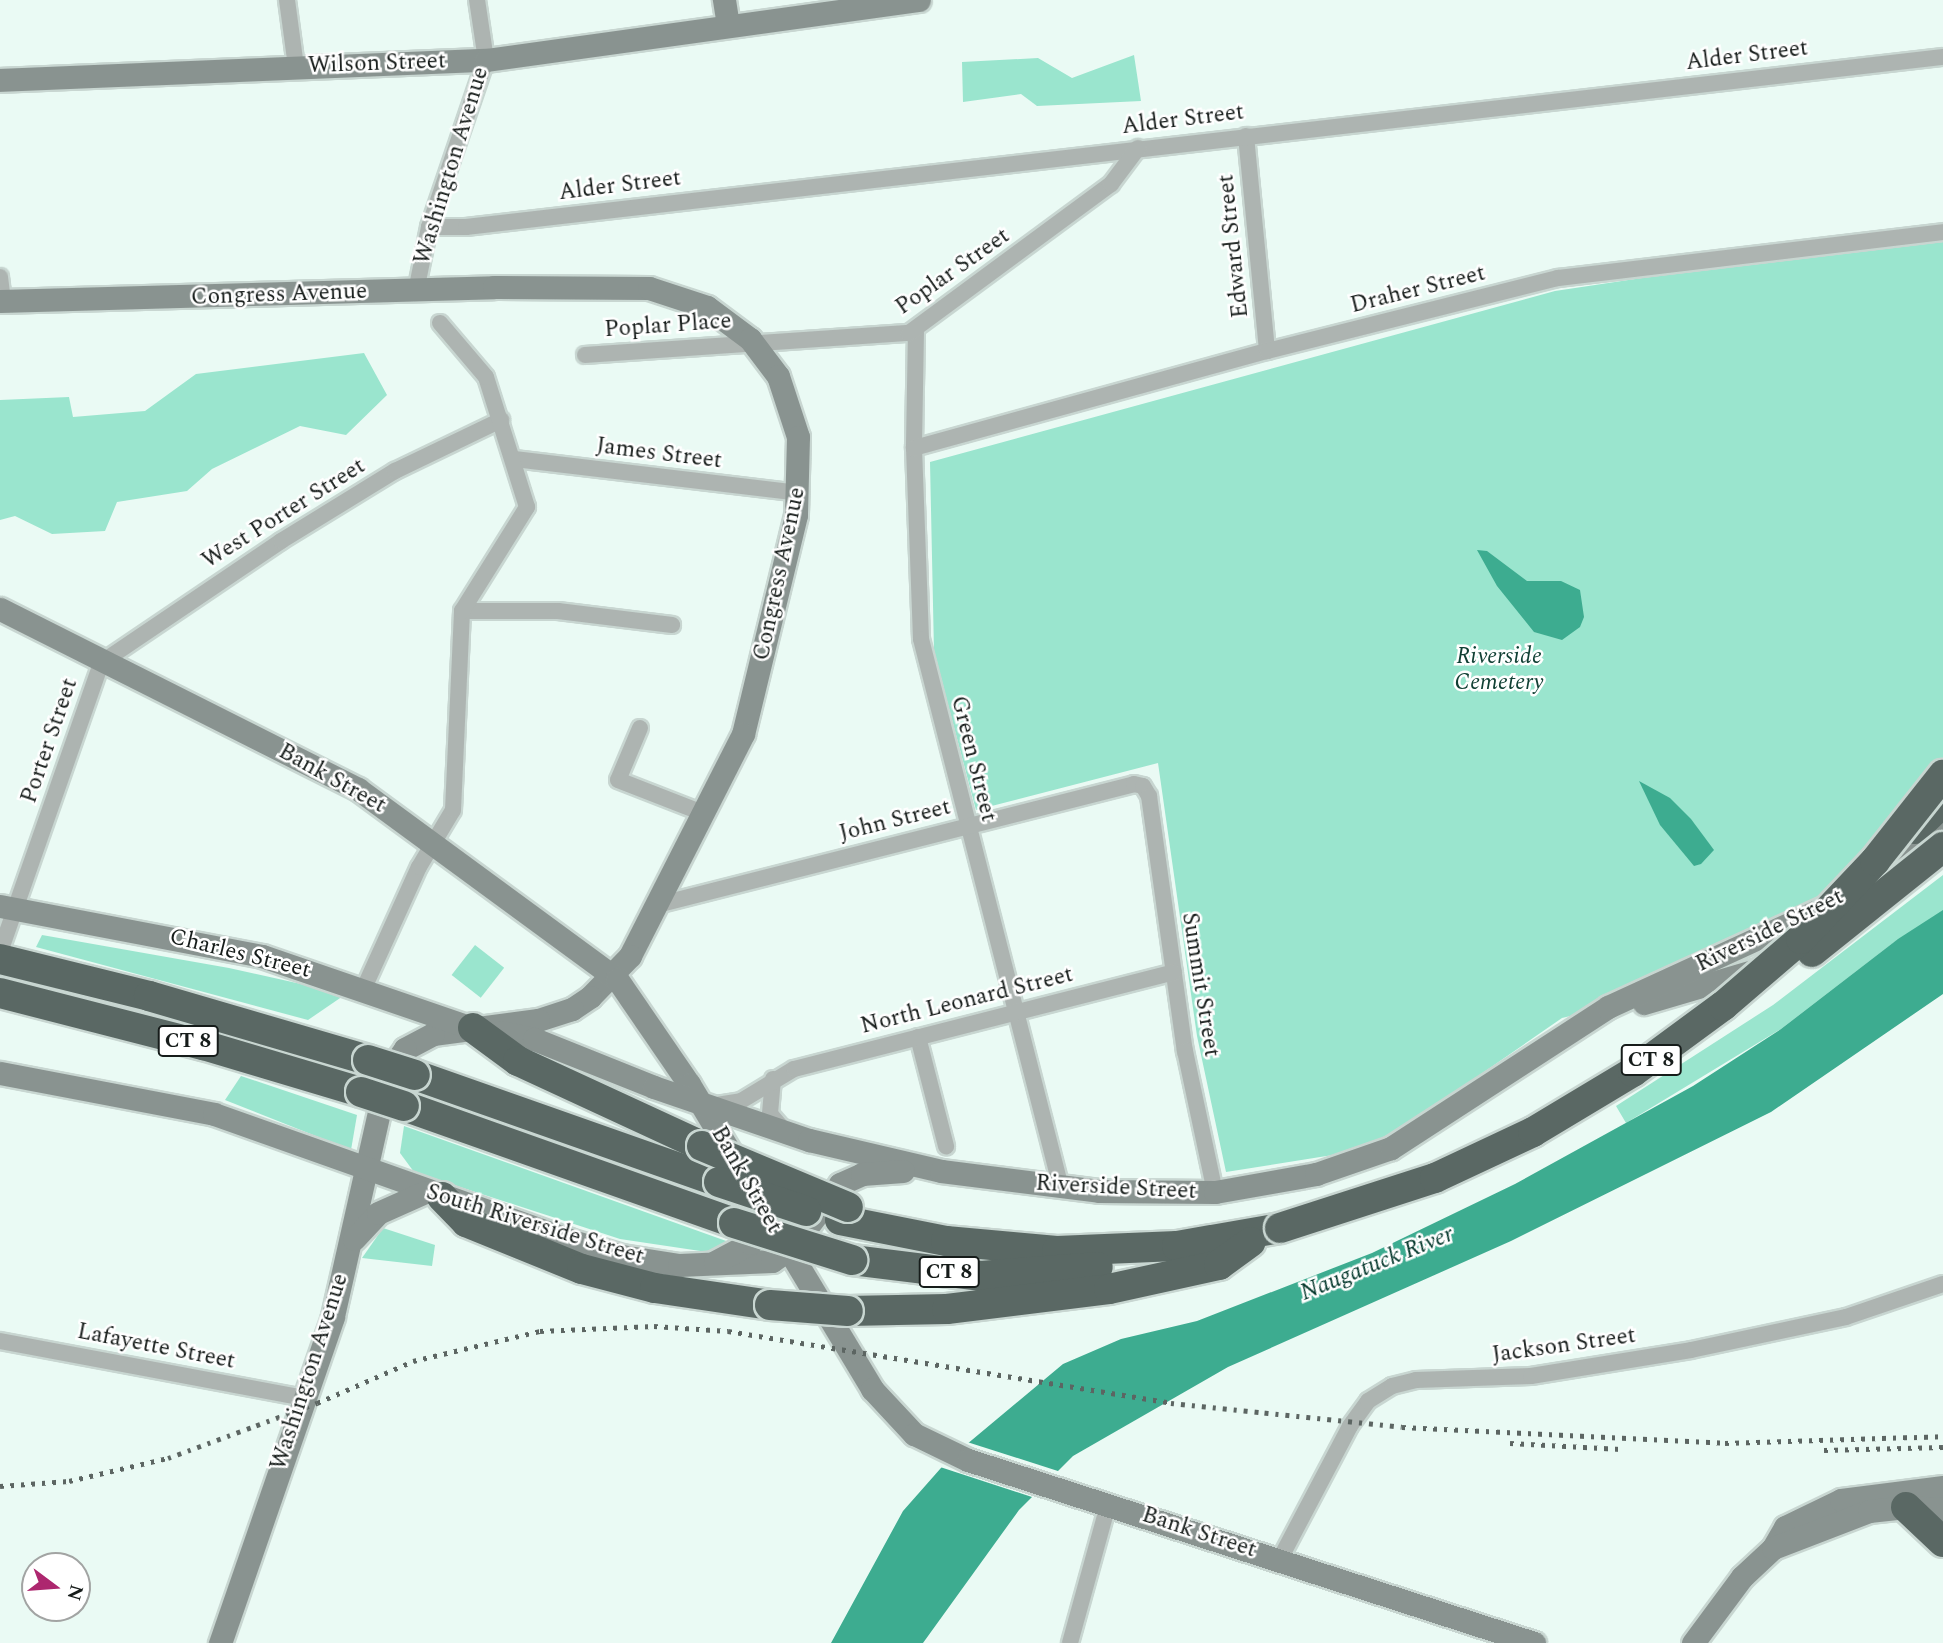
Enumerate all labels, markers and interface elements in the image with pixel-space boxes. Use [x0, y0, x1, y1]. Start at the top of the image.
street label: Alder Street [1684, 35, 1810, 77]
street label: Wilson Street [307, 48, 447, 80]
street label: Washington Avenue [409, 64, 495, 268]
street label: Alder Street [1120, 99, 1246, 141]
street label: Alder Street [557, 165, 683, 207]
street label: Edward Street [1213, 173, 1255, 319]
street label: Poplar Street [891, 223, 1015, 321]
street label: Draher Street [1348, 260, 1488, 320]
street label: Congress Avenue [190, 278, 368, 312]
street label: Poplar Place [603, 308, 733, 344]
street label: James Street [595, 433, 723, 475]
street label: West Porter Street [197, 453, 371, 575]
street label: Congress Avenue [748, 485, 812, 663]
park label: Riverside Cemetery [1455, 643, 1543, 697]
street label: Porter Street [16, 675, 84, 807]
street label: Green Street [944, 693, 1002, 825]
street label: Bank Street [273, 738, 391, 820]
street label: John Street [836, 794, 954, 848]
street label: Riverside Street [1692, 883, 1848, 979]
street label: Summit Street [1175, 911, 1225, 1059]
street label: Charles Street [167, 923, 313, 985]
street label: North Leonard Street [858, 961, 1076, 1041]
road number: CT 8 [156, 1024, 220, 1058]
road number: CT 8 [1620, 1042, 1682, 1078]
street label: Bank Street [704, 1122, 788, 1238]
street label: Riverside Street [1035, 1170, 1197, 1206]
street label: South Riverside Street [423, 1179, 647, 1271]
water label: Naugatuck River [1296, 1220, 1458, 1308]
road number: CT 8 [918, 1254, 981, 1290]
street label: Washington Avenue [265, 1270, 355, 1474]
street label: Lafayette Street [75, 1318, 237, 1376]
street label: Jackson Street [1490, 1322, 1638, 1370]
street label: Bank Street [1138, 1502, 1260, 1564]
north arrow [21, 1552, 91, 1622]
text: N [59, 1581, 91, 1604]

